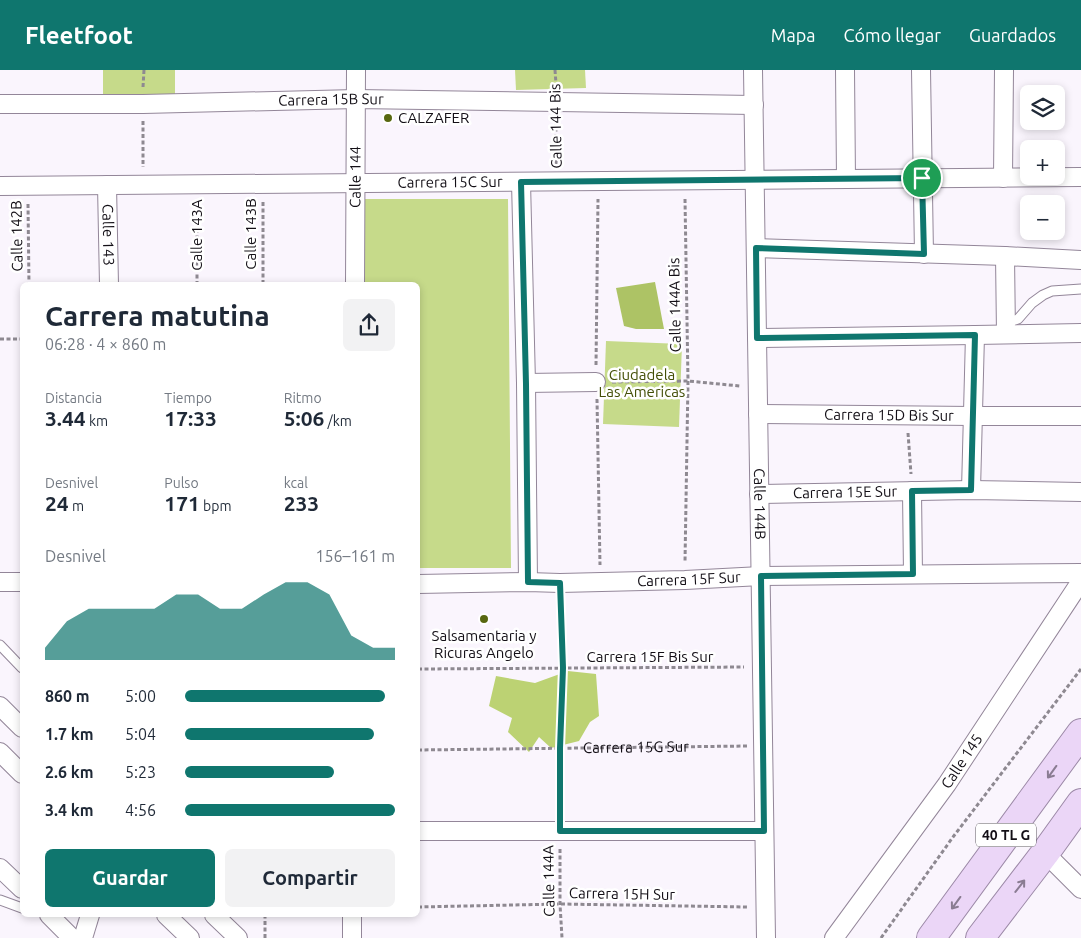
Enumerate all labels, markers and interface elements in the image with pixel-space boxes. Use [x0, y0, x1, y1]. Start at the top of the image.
text: Fleetfoot [25, 22, 133, 49]
text: Mapa [771, 25, 816, 45]
text: Cómo llegar [844, 25, 941, 45]
text: Guardados [969, 25, 1056, 45]
street label: Calle 144 Bis [546, 83, 565, 169]
map controls [1020, 85, 1065, 240]
button: layers [1020, 85, 1065, 130]
street label: Carrera 15B Sur [278, 90, 384, 109]
place label: CALZAFER [398, 109, 469, 126]
marker: CALZAFER [382, 112, 394, 124]
button: + [1020, 140, 1065, 185]
street label: Calle 144 [346, 146, 364, 208]
pin [901, 157, 943, 199]
icon: arrive [908, 164, 936, 192]
street label: Carrera 15C Sur [397, 173, 503, 191]
button: − [1020, 195, 1065, 240]
street label: Calle 143B [242, 198, 259, 270]
street label: Calle 143A [188, 199, 205, 271]
street label: Calle 142B [7, 200, 26, 272]
street label: Calle 143 [99, 204, 118, 266]
street label: Calle 144A Bis [665, 257, 684, 353]
button: share [343, 299, 395, 351]
text: Carrera matutina [45, 300, 270, 331]
text: 06:28 · 4 × 860 m [45, 335, 166, 353]
park label: Ciudadela Las Americas [599, 366, 685, 400]
text: Distancia [45, 390, 102, 406]
text: Tiempo [164, 390, 212, 406]
text: Ritmo [284, 390, 322, 406]
text: 3.44 [45, 406, 86, 430]
text: 17:33 [164, 406, 217, 430]
text: 5:06 [284, 406, 324, 430]
street label: Carrera 15D Bis Sur [824, 406, 954, 424]
text: km [86, 413, 108, 429]
text: /km [324, 413, 352, 429]
street label: Calle 144B [751, 468, 769, 540]
text: Desnivel [45, 475, 98, 491]
text: Pulso [164, 475, 199, 491]
text: kcal [284, 475, 308, 491]
street label: Carrera 15E Sur [793, 482, 898, 501]
text: 24 [45, 491, 69, 515]
text: 171 [164, 491, 200, 515]
text: 233 [284, 491, 319, 515]
text: m [69, 498, 84, 514]
text: bpm [200, 498, 232, 514]
text: Desnivel [45, 547, 106, 565]
text: 156–161 m [315, 547, 395, 565]
street label: Carrera 15F Sur [637, 568, 741, 589]
marker: Salsamentaria y Ricuras Angelo [478, 613, 490, 625]
place label: Salsamentaria y Ricuras Angelo [432, 627, 536, 661]
street label: Carrera 15F Bis Sur [587, 648, 714, 665]
text: 860 m [45, 687, 90, 705]
text: 5:00 [125, 687, 156, 705]
text: 1.7 km [45, 725, 94, 743]
text: 5:04 [125, 725, 156, 743]
street label: Calle 145 [937, 731, 986, 792]
street label: Carrera 15G Sur [583, 738, 689, 756]
text: 2.6 km [45, 763, 94, 781]
text: 5:23 [125, 763, 156, 781]
one-way arrow [1047, 765, 1057, 779]
text: 3.4 km [45, 801, 94, 819]
text: 4:56 [125, 801, 156, 819]
road number: 40 TL G [976, 824, 1036, 846]
street label: Calle 144A [539, 845, 558, 917]
button: Guardar [45, 849, 215, 907]
button: Compartir [225, 849, 395, 907]
one-way arrow [1015, 880, 1026, 893]
street label: Carrera 15H Sur [569, 884, 676, 903]
one-way arrow [951, 896, 961, 910]

